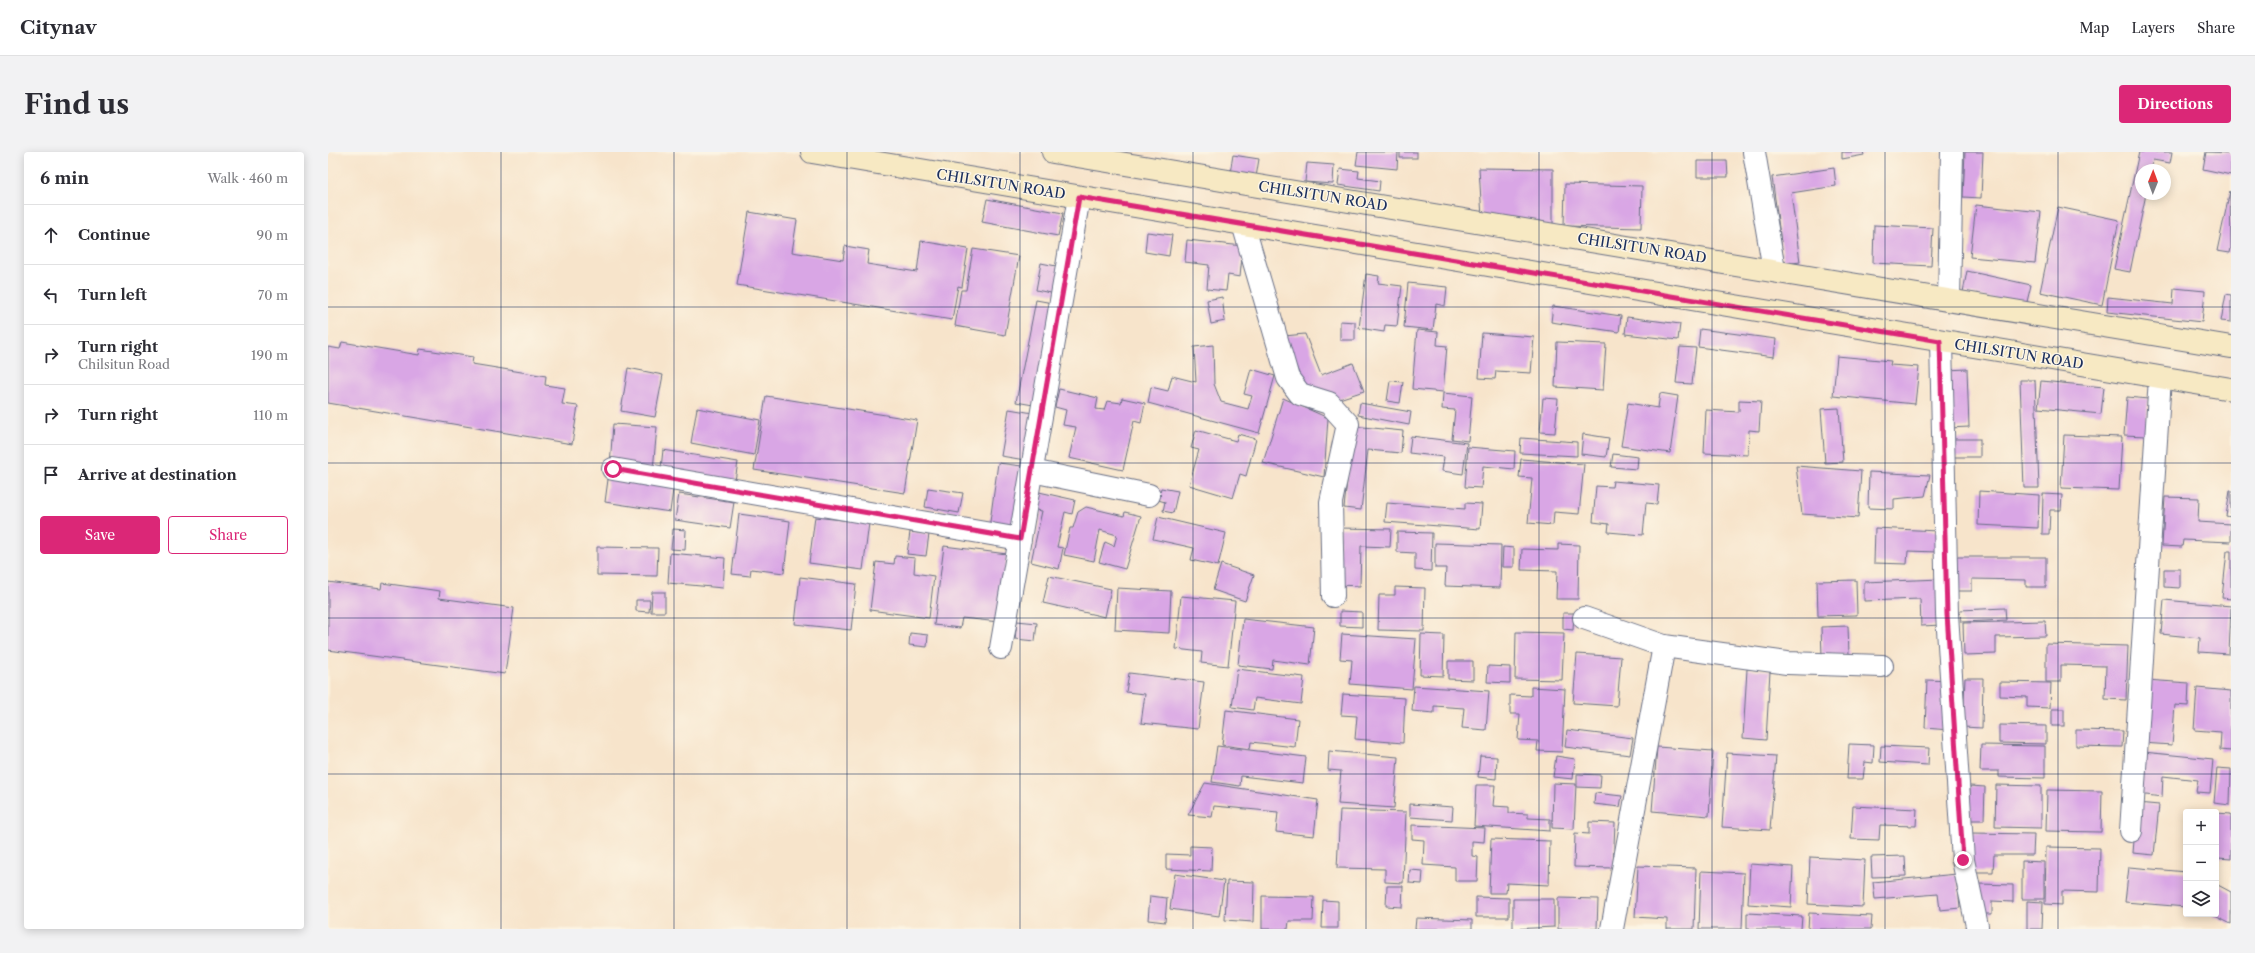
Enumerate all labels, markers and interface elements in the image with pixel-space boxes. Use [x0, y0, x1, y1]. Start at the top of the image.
text: Citynav [20, 16, 97, 39]
text: Map [2079, 19, 2109, 37]
text: Layers [2131, 19, 2175, 37]
text: Share [2197, 19, 2235, 37]
button: Directions [2119, 85, 2231, 123]
text: Find us [24, 87, 129, 121]
north arrow [2135, 164, 2171, 200]
street label: CHILSITUN ROAD [935, 165, 1067, 203]
text: 6 min [40, 168, 89, 188]
text: Walk · 460 m [207, 170, 288, 186]
street label: CHILSITUN ROAD [1257, 177, 1389, 215]
icon: ahead [40, 224, 62, 246]
text: Continue [78, 225, 150, 244]
text: 90 m [257, 227, 288, 243]
street label: CHILSITUN ROAD [1576, 229, 1708, 267]
icon: left [40, 284, 62, 306]
text: Turn left [78, 285, 147, 304]
text: 70 m [258, 287, 288, 303]
street label: CHILSITUN ROAD [1953, 335, 2085, 373]
text: Turn right [78, 337, 158, 356]
icon: right [40, 344, 62, 366]
text: 190 m [251, 347, 288, 363]
text: Chilsitun Road [78, 356, 170, 372]
icon: right [40, 404, 62, 426]
text: Turn right [78, 405, 158, 424]
text: 110 m [253, 407, 288, 423]
route start [604, 460, 622, 478]
icon: arrive [40, 464, 62, 486]
text: Arrive at destination [78, 465, 237, 484]
button: Save [40, 516, 160, 554]
button: Share [168, 516, 288, 554]
map controls [2183, 809, 2219, 917]
button: + [2183, 809, 2219, 845]
button: − [2183, 845, 2219, 881]
route end [1954, 851, 1972, 869]
button: layers [2183, 881, 2219, 917]

